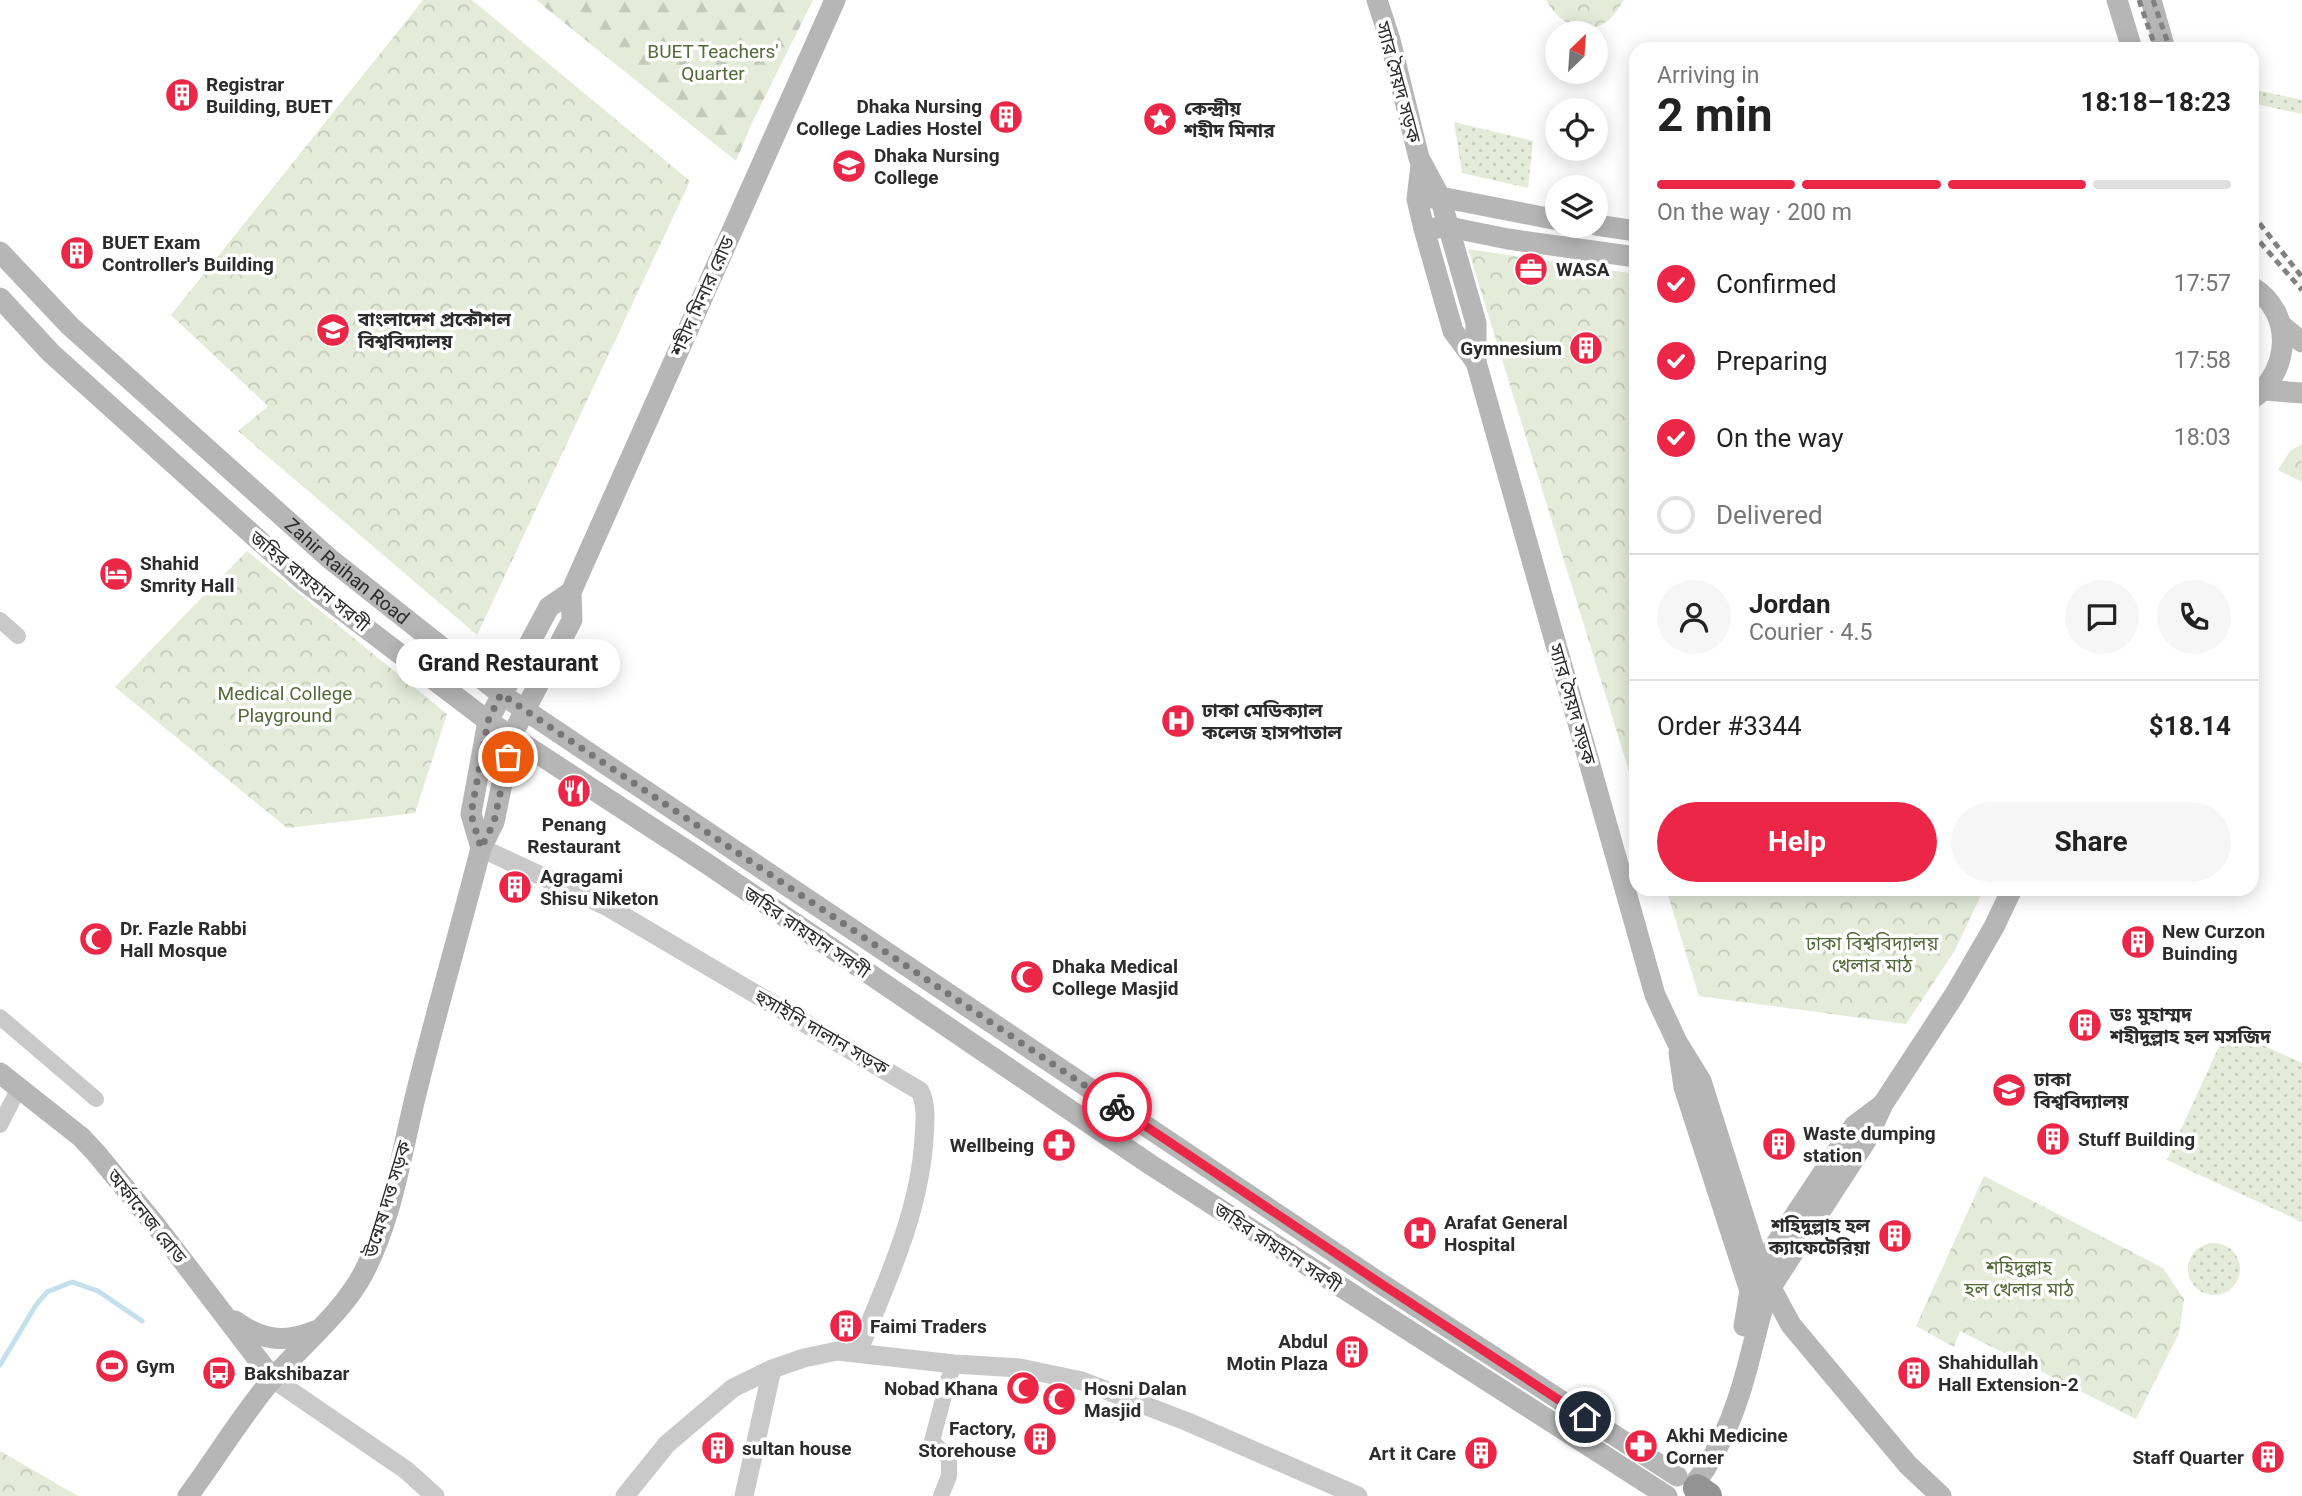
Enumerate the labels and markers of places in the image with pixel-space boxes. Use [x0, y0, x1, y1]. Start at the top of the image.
place label: Registrar Building, BUET [206, 73, 333, 118]
building icon: Registrar Building, BUET [163, 76, 201, 114]
place label: Dhaka Nursing College Ladies Hostel [796, 95, 982, 140]
place label: কেন্দ্রীয় শহীদ মিনার [1183, 97, 1275, 142]
building icon: Dhaka Nursing College Ladies Hostel [987, 98, 1025, 136]
place icon: কেন্দ্রীয় শহীদ মিনার [1141, 100, 1179, 138]
place label: Dhaka Nursing College [874, 144, 1000, 189]
school or university icon: Dhaka Nursing College [830, 147, 868, 185]
place label: BUET Exam Controller's Building [102, 231, 274, 276]
building icon: BUET Exam Controller's Building [58, 234, 96, 272]
office icon: WASA [1512, 250, 1550, 288]
place label: WASA [1556, 258, 1610, 281]
place label: বাংলাদেশ প্রকৌশল বিশ্ববিদ্যালয় [357, 308, 512, 353]
school or university icon: বাংলাদেশ প্রকৌশল বিশ্ববিদ্যালয় [314, 311, 352, 349]
building icon: Gymnesium [1567, 329, 1605, 367]
place label: Gymnesium [1460, 337, 1562, 360]
place label: Shahid Smrity Hall [140, 552, 235, 597]
hotel icon: Shahid Smrity Hall [97, 555, 135, 593]
callout: Grand Restaurant [396, 638, 620, 687]
place label: ঢাকা মেডিক্যাল কলেজ হাসপাতাল [1201, 699, 1343, 744]
hospital icon: ঢাকা মেডিক্যাল কলেজ হাসপাতাল [1159, 702, 1197, 740]
pin [478, 727, 538, 787]
restaurant icon: Penang Restaurant [555, 772, 593, 810]
place label: Penang Restaurant [527, 813, 621, 858]
place label: Agragami Shisu Niketon [540, 865, 659, 910]
building icon: Agragami Shisu Niketon [496, 868, 534, 906]
place label: Dr. Fazle Rabbi Hall Mosque [120, 917, 247, 962]
mosque icon: Dr. Fazle Rabbi Hall Mosque [77, 920, 115, 958]
place label: New Curzon Buinding [2162, 920, 2265, 965]
building icon: New Curzon Buinding [2119, 923, 2157, 961]
place label: Dhaka Medical College Masjid [1052, 955, 1179, 1000]
mosque icon: Dhaka Medical College Masjid [1008, 958, 1046, 996]
place label: ডঃ মুহাম্মদ শহীদুল্লাহ হল মসজিদ [2109, 1003, 2271, 1048]
building icon: ডঃ মুহাম্মদ শহীদুল্লাহ হল মসজিদ [2066, 1006, 2104, 1044]
place label: ঢাকা বিশ্ববিদ্যালয় [2033, 1068, 2129, 1113]
school or university icon: ঢাকা বিশ্ববিদ্যালয় [1990, 1071, 2028, 1109]
building icon: Stuff Building [2034, 1120, 2072, 1158]
place label: Waste dumping station [1803, 1122, 1936, 1167]
building icon: Waste dumping station [1760, 1125, 1798, 1163]
pharmacy icon: Wellbeing [1040, 1126, 1078, 1164]
place label: Stuff Building [2078, 1128, 2195, 1151]
place label: Wellbeing [950, 1134, 1034, 1157]
place label: Arafat General Hospital [1444, 1211, 1568, 1256]
hospital icon: Arafat General Hospital [1401, 1214, 1439, 1252]
place label: শহিদুল্লাহ হল ক্যাফেটেরিয়া [1767, 1214, 1871, 1259]
building icon: শহিদুল্লাহ হল ক্যাফেটেরিয়া [1876, 1217, 1914, 1255]
building icon: Faimi Traders [827, 1307, 865, 1345]
place label: Faimi Traders [870, 1315, 987, 1338]
place label: Abdul Motin Plaza [1227, 1330, 1328, 1375]
building icon: Abdul Motin Plaza [1333, 1333, 1371, 1371]
sports icon: Gym [93, 1347, 131, 1385]
place label: Shahidullah Hall Extension-2 [1938, 1351, 2079, 1396]
bus stop icon: Bakshibazar [200, 1354, 238, 1392]
building icon: Shahidullah Hall Extension-2 [1895, 1354, 1933, 1392]
place label: Gym [136, 1355, 175, 1378]
place label: Bakshibazar [244, 1362, 350, 1385]
mosque icon: Nobad Khana [1004, 1369, 1042, 1407]
place label: Nobad Khana [884, 1377, 998, 1400]
place label: Hosni Dalan Masjid [1084, 1377, 1187, 1422]
mosque icon: Hosni Dalan Masjid [1040, 1380, 1078, 1418]
pin [1555, 1387, 1615, 1447]
place label: Factory, Storehouse [918, 1417, 1016, 1462]
building icon: Factory, Storehouse [1021, 1420, 1059, 1458]
place label: Akhi Medicine Corner [1666, 1424, 1788, 1469]
pharmacy icon: Akhi Medicine Corner [1622, 1427, 1660, 1465]
building icon: sultan house [699, 1429, 737, 1467]
building icon: Art it Care [1462, 1434, 1500, 1472]
place label: sultan house [742, 1437, 851, 1460]
building icon: Staff Quarter [2249, 1438, 2287, 1476]
place label: Art it Care [1369, 1442, 1456, 1465]
place label: Staff Quarter [2132, 1446, 2244, 1469]

